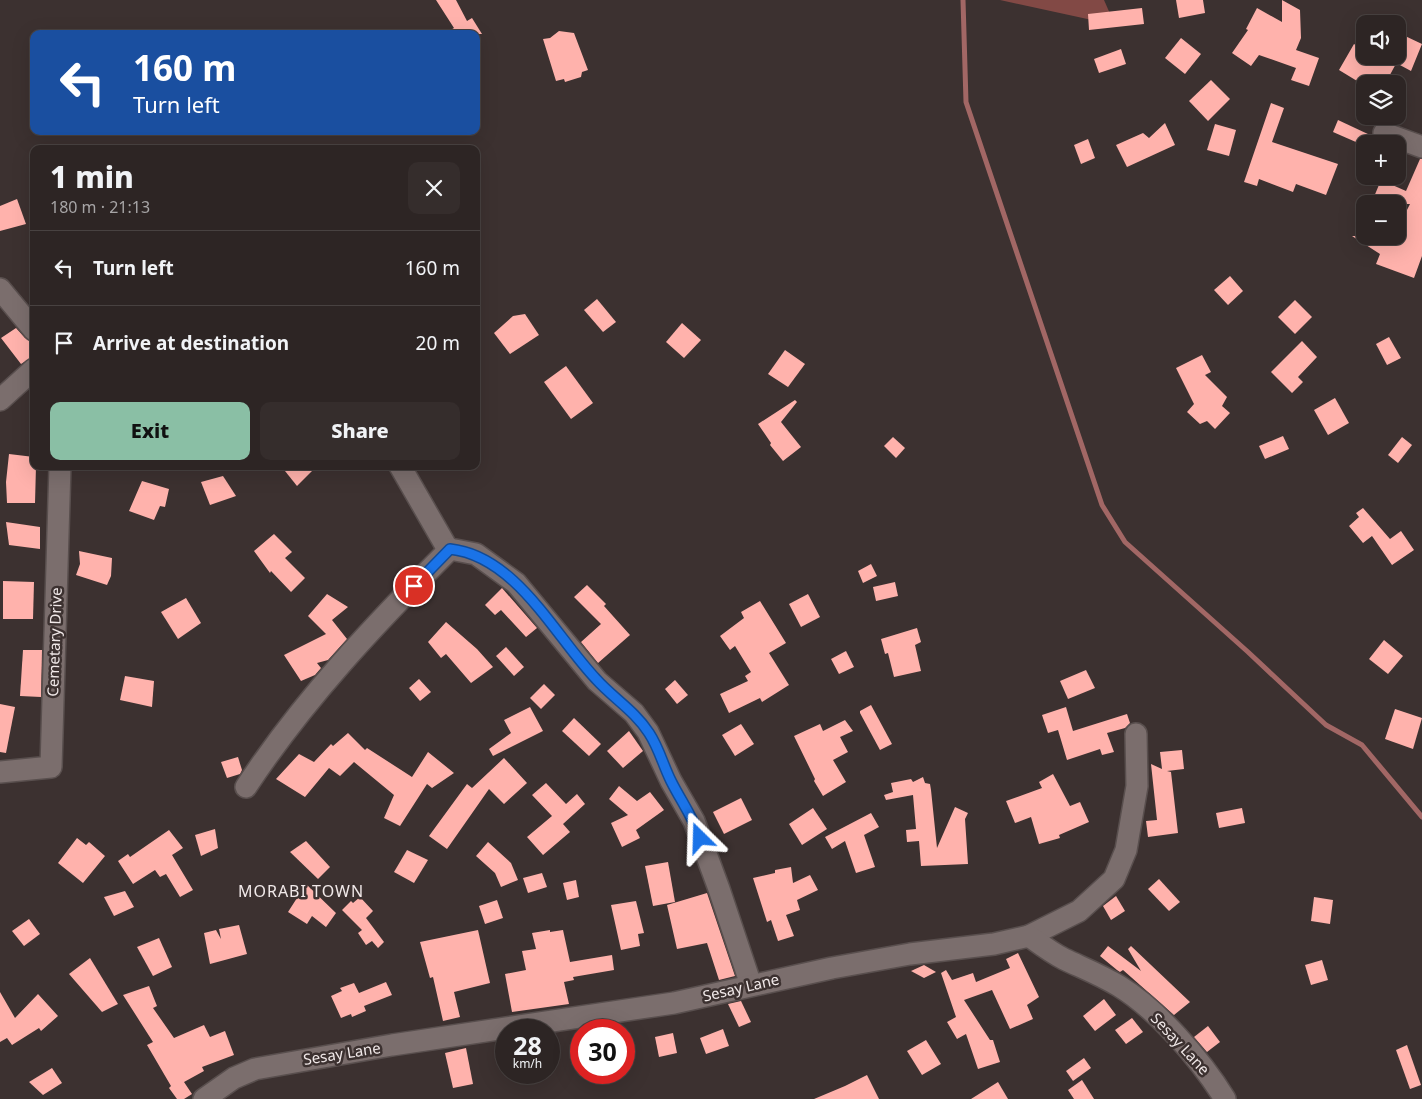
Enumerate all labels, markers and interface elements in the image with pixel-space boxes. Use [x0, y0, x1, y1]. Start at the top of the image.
map controls [1356, 15, 1406, 245]
button: sound [1356, 15, 1406, 65]
text: 160 m [133, 44, 236, 91]
icon: left [50, 50, 115, 115]
button: layers [1356, 75, 1406, 125]
text: Turn left [133, 89, 220, 119]
button: + [1356, 135, 1406, 185]
text: 1 min [50, 156, 134, 197]
button: close [408, 162, 460, 214]
button: − [1356, 195, 1406, 245]
text: 180 m · 21:13 [50, 196, 150, 218]
icon: left [50, 254, 78, 282]
text: Turn left [93, 255, 174, 281]
text: 160 m [405, 255, 460, 281]
icon: arrive [50, 329, 78, 357]
text: Arrive at destination [93, 330, 289, 356]
text: 20 m [416, 330, 460, 356]
button: Exit [50, 402, 250, 460]
button: Share [260, 402, 460, 460]
pin [393, 565, 435, 607]
icon: arrive [400, 572, 428, 600]
street label: Cemetary Drive [42, 587, 66, 697]
position arrow [673, 811, 725, 863]
district label: MORABI TOWN [238, 880, 364, 902]
street label: Sesay Lane [701, 969, 781, 1006]
street label: Sesay Lane [1147, 1008, 1215, 1079]
speed limit sign: 30 [570, 1019, 635, 1084]
text: 28 [513, 1028, 542, 1062]
street label: Sesay Lane [302, 1037, 382, 1069]
text: km/h [513, 1055, 542, 1072]

